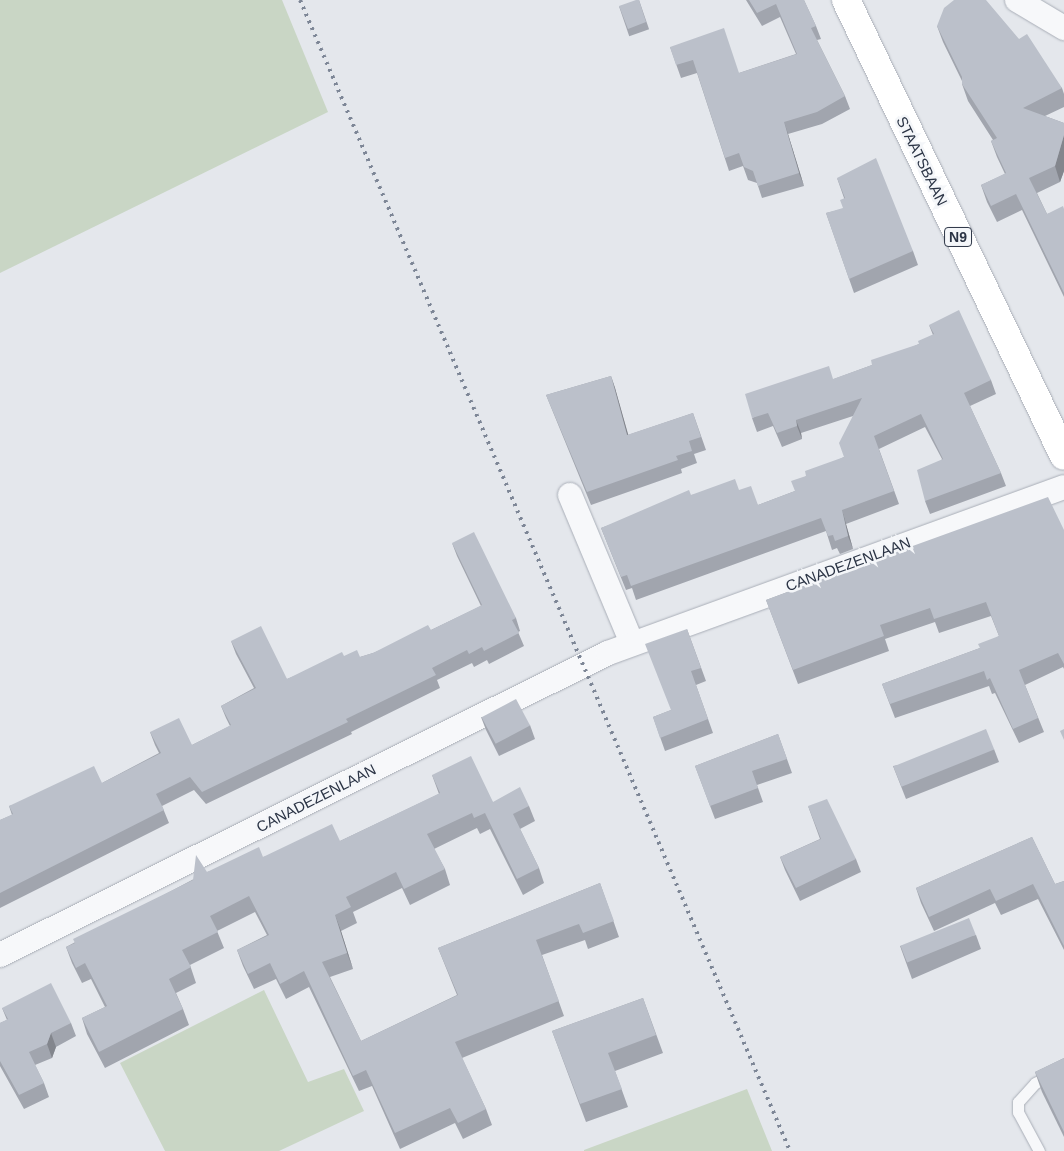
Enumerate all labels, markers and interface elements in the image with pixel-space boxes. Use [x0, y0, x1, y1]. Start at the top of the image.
street label: STAATSBAAN [893, 113, 951, 209]
road number: N9 [943, 226, 973, 248]
street label: CANADEZENLAAN [783, 533, 913, 595]
street label: CANADEZENLAAN [253, 760, 379, 836]

